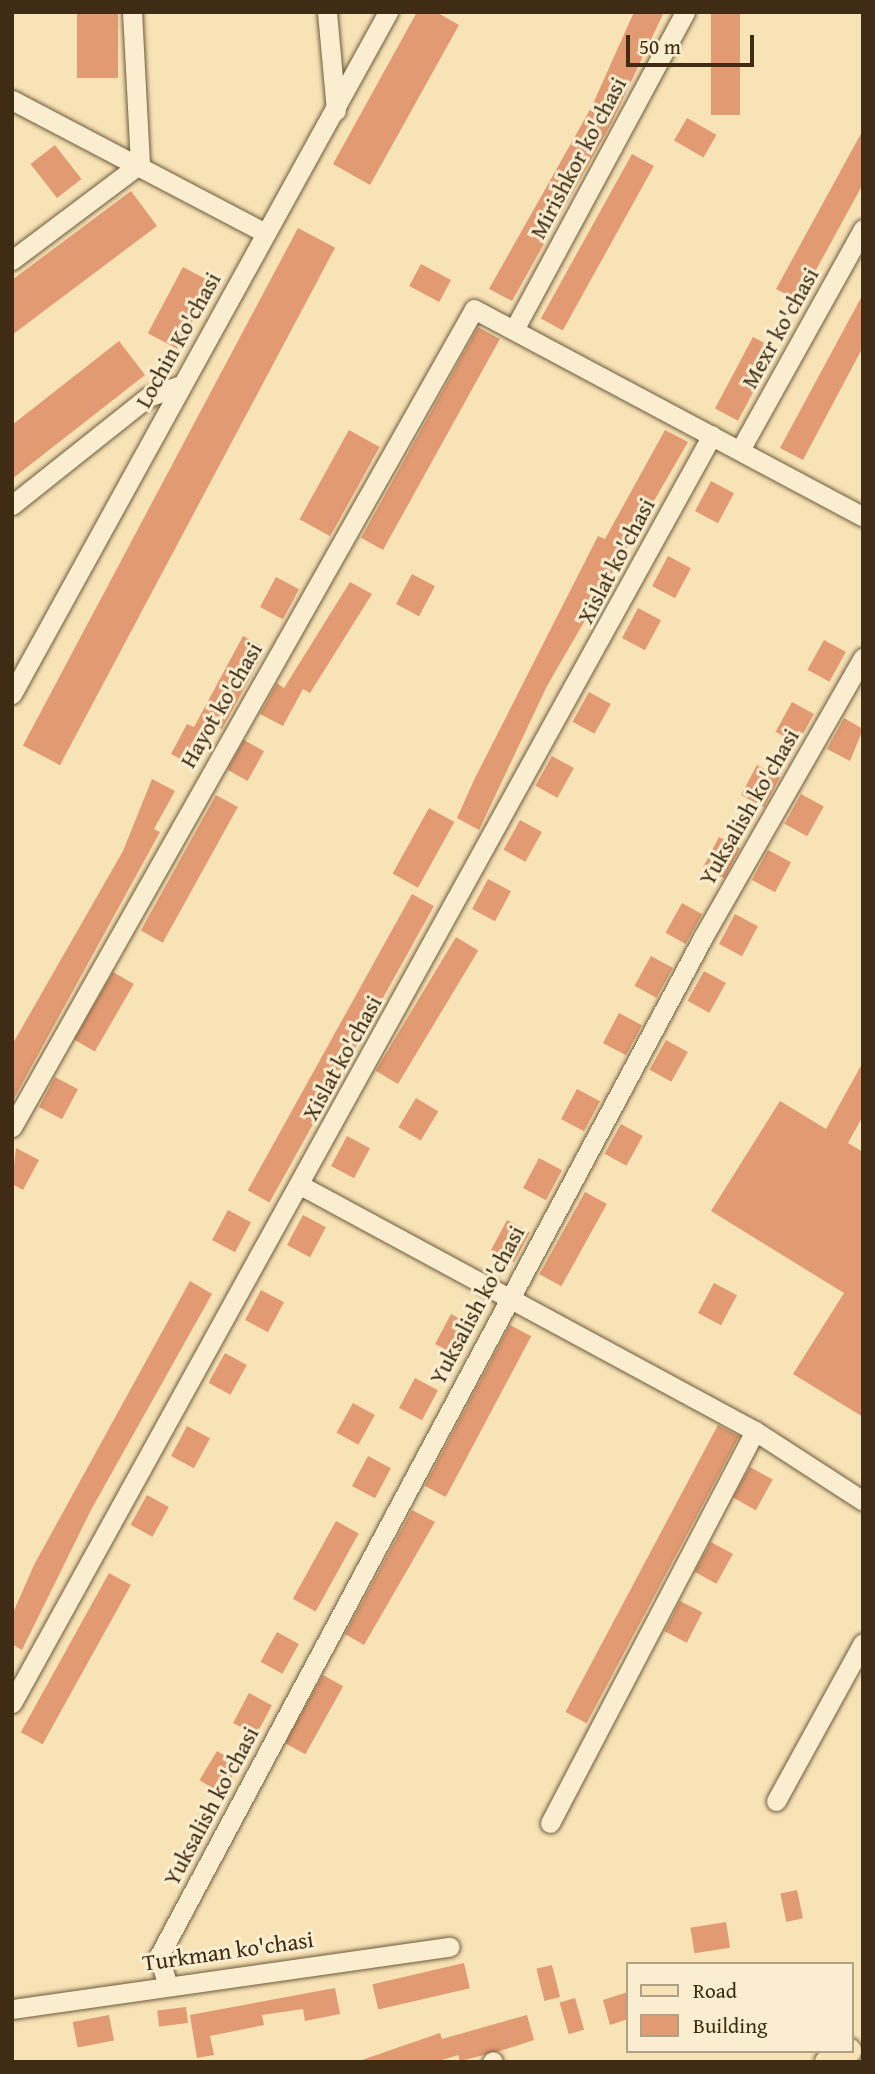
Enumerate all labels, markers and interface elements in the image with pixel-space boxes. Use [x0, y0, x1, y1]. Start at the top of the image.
scale bar [630, 21, 758, 65]
text: 50 m [639, 31, 681, 62]
street label: Mirishkor ko'chasi [524, 73, 632, 243]
street label: Mexr ko'chasi [736, 263, 824, 393]
street label: Lochin Ko'chasi [129, 267, 227, 413]
street label: Xislat ko'chasi [571, 493, 661, 629]
street label: Hayot ko'chasi [174, 637, 268, 773]
street label: Yuksalish ko'chasi [693, 724, 805, 890]
street label: Xislat ko'chasi [296, 991, 388, 1125]
street label: Yuksalish ko'chasi [423, 1221, 531, 1389]
street label: Yuksalish ko'chasi [157, 1722, 265, 1890]
street label: Turkman ko'chasi [141, 1925, 315, 1977]
legend [626, 1962, 854, 2053]
text: Road [693, 1975, 737, 2006]
text: Building [693, 2010, 767, 2041]

